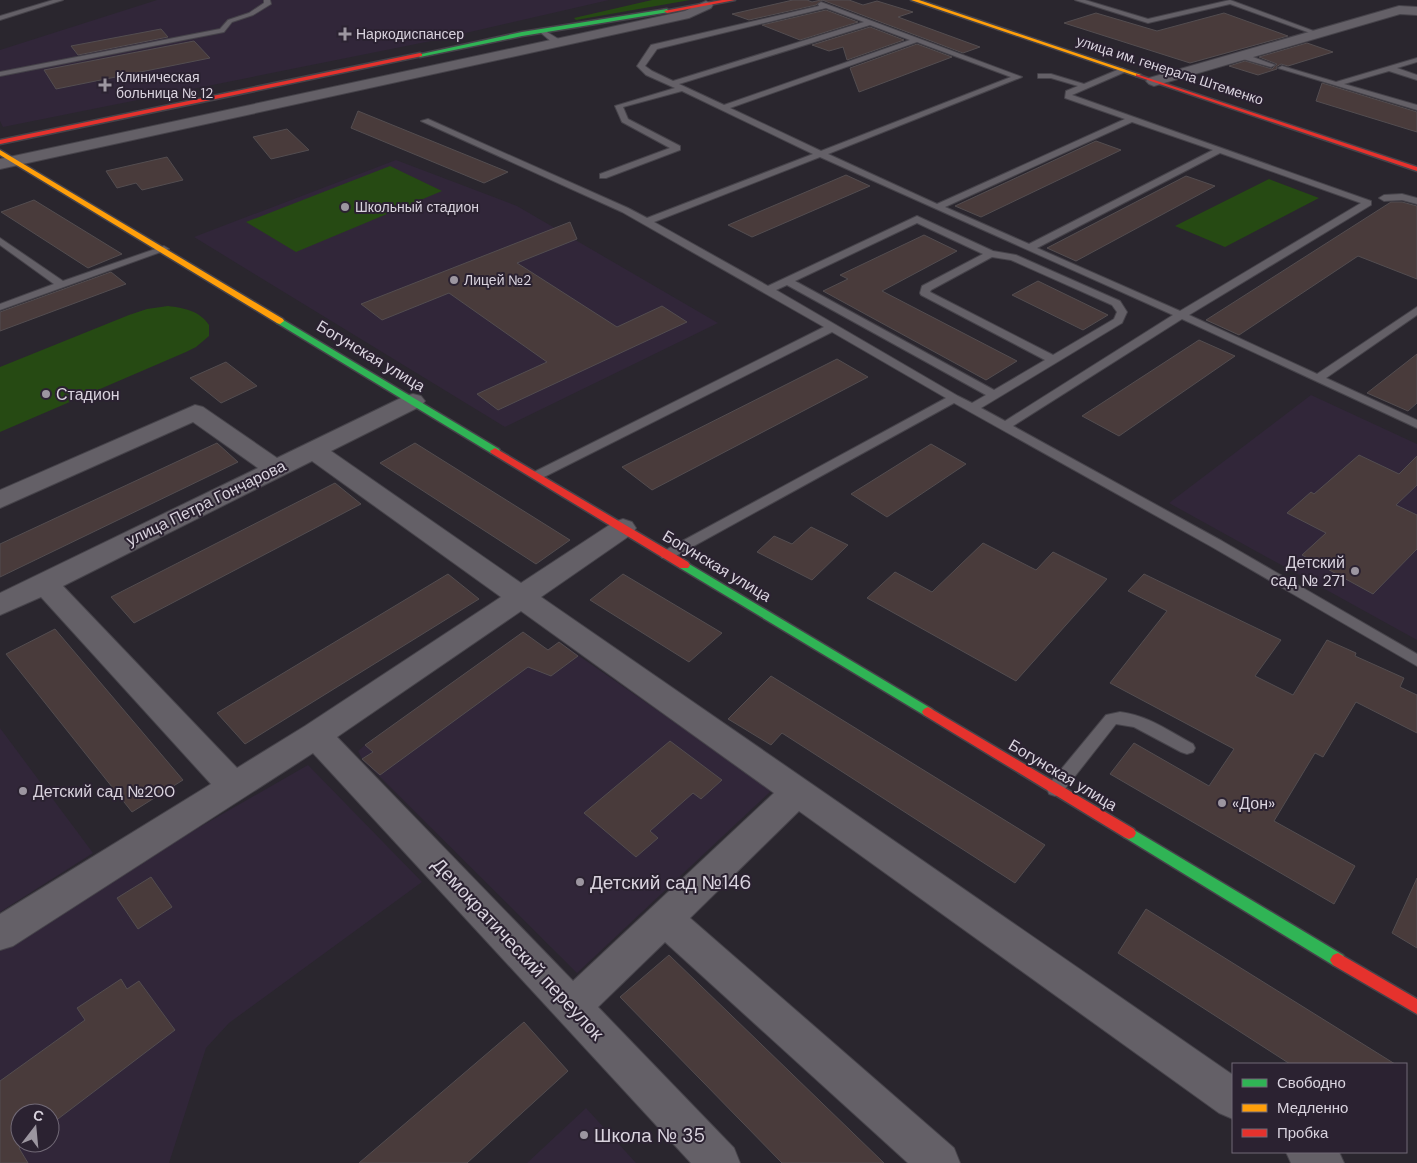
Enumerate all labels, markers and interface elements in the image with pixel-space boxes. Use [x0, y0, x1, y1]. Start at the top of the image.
place label: Наркодиспансер [356, 25, 464, 43]
marker: Наркодиспансер [338, 27, 352, 41]
street label: улица им. генерала Штеменко [1074, 31, 1266, 109]
place label: Клиническая больница № 12 [116, 68, 213, 102]
marker: Клиническая больница № 12 [98, 78, 112, 92]
place label: Школьный стадион [355, 198, 479, 216]
marker: Школьный стадион [339, 201, 351, 213]
place label: Лицей №2 [464, 271, 531, 289]
marker: Лицей №2 [448, 274, 460, 286]
street label: Богунская улица [313, 315, 429, 397]
place label: Стадион [56, 384, 120, 405]
marker: Стадион [40, 388, 52, 400]
street label: улица Петра Гончарова [123, 455, 289, 551]
street label: Богунская улица [659, 525, 775, 607]
place label: Детский сад № 271 [1271, 552, 1345, 591]
marker: Детский сад № 271 [1349, 565, 1361, 577]
street label: Богунская улица [1005, 734, 1121, 816]
place label: Детский сад №200 [33, 781, 175, 802]
marker: Детский сад №200 [17, 785, 29, 797]
place label: «Дон» [1232, 793, 1275, 814]
marker: «Дон» [1216, 797, 1228, 809]
street label: Демократический переулок [427, 852, 610, 1046]
place label: Детский сад №146 [590, 870, 751, 895]
marker: Детский сад №146 [574, 876, 586, 888]
legend [1232, 1063, 1407, 1153]
text: Свободно [1277, 1073, 1346, 1093]
text: Медленно [1277, 1098, 1348, 1118]
north arrow [10, 1103, 60, 1153]
text: С [31, 1105, 46, 1126]
place label: Школа № 35 [594, 1123, 705, 1148]
text: Пробка [1277, 1123, 1329, 1143]
marker: Школа № 35 [578, 1129, 590, 1141]

